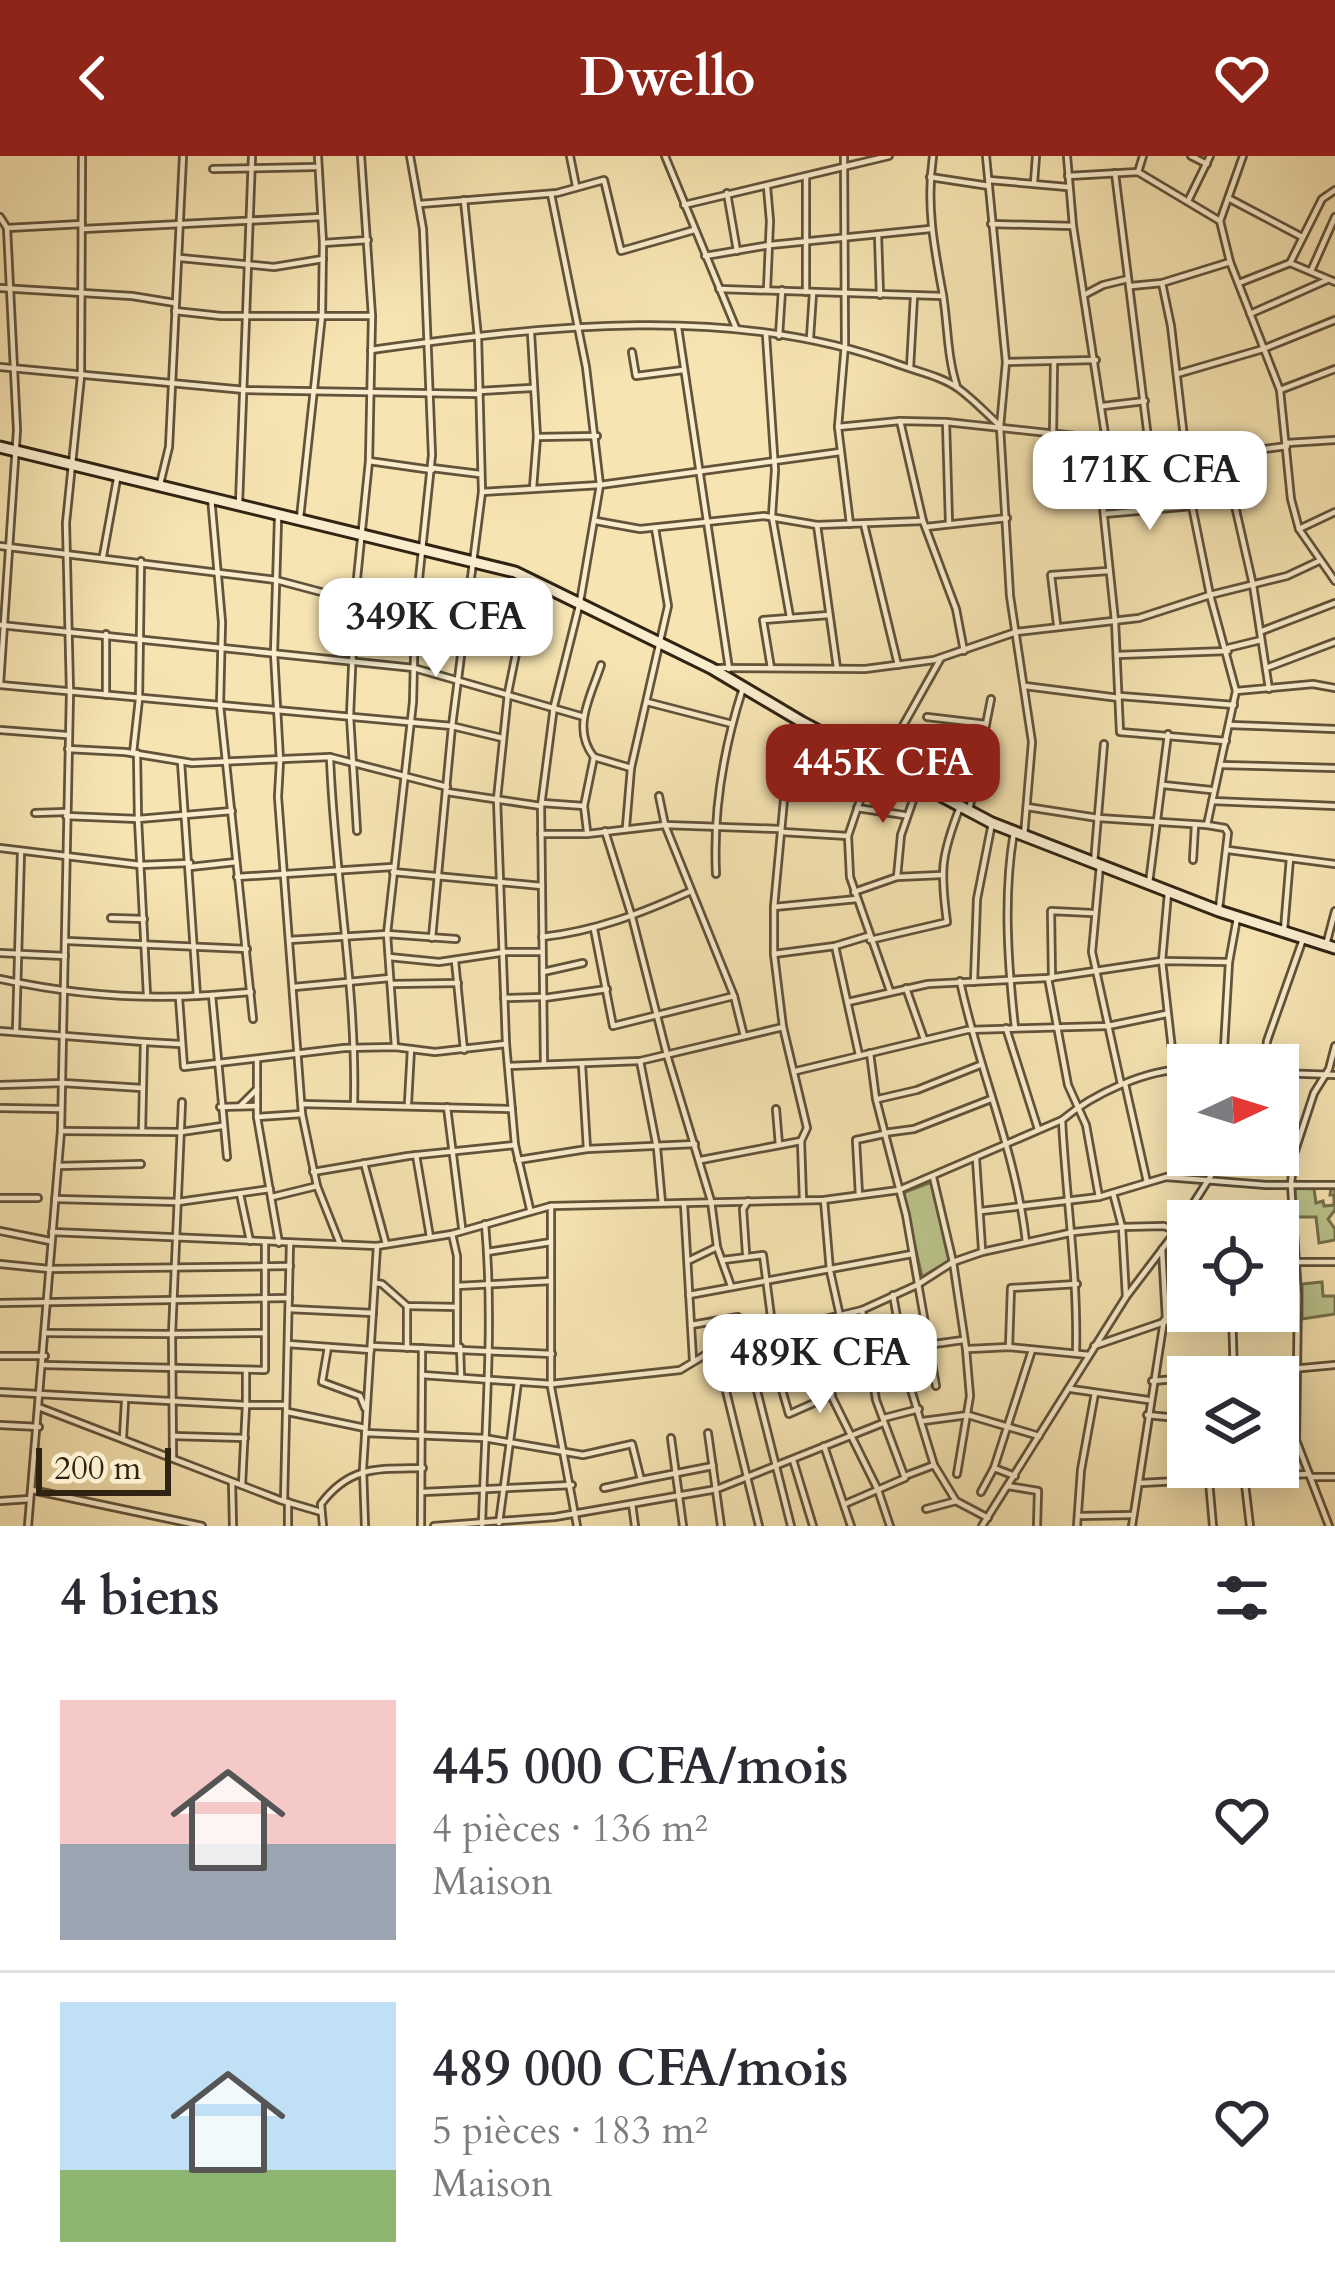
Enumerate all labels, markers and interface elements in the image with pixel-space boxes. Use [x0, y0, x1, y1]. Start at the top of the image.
text: Dwello [579, 42, 756, 115]
icon: back [60, 45, 126, 111]
icon: heart [1209, 45, 1275, 111]
pin: 171K CFA [1026, 431, 1274, 533]
text: 171K CFA [1060, 443, 1240, 496]
pin: 349K CFA [312, 578, 560, 680]
text: 349K CFA [346, 590, 526, 643]
pin: 445K CFA [759, 724, 1007, 826]
text: 445K CFA [793, 736, 973, 789]
north arrow [1167, 1044, 1299, 1176]
map controls [1167, 1044, 1299, 1488]
button: locate [1167, 1200, 1299, 1332]
pin: 489K CFA [696, 1314, 944, 1416]
text: 489K CFA [730, 1326, 910, 1379]
button: layers [1167, 1356, 1299, 1488]
scale bar [36, 1442, 171, 1495]
text: 200 m [54, 1446, 141, 1491]
text: 4 biens [60, 1563, 220, 1633]
icon: filters [1209, 1565, 1275, 1631]
text: 445 000 CFA/mois [432, 1732, 848, 1802]
icon: home [156, 1748, 300, 1892]
icon: heart [1209, 1787, 1275, 1853]
text: 4 pièces · 136 m² [432, 1802, 708, 1855]
text: Maison [432, 1855, 553, 1908]
text: 489 000 CFA/mois [432, 2034, 848, 2104]
icon: home [156, 2050, 300, 2194]
icon: heart [1209, 2089, 1275, 2155]
text: 5 pièces · 183 m² [432, 2104, 708, 2157]
text: Maison [432, 2157, 553, 2210]

